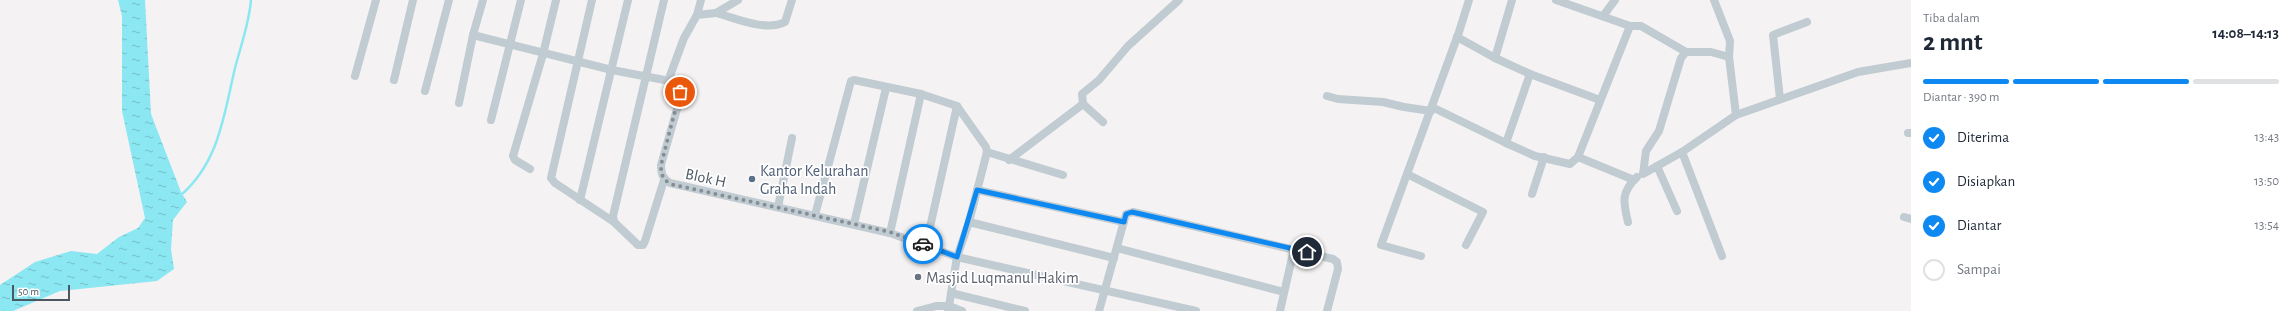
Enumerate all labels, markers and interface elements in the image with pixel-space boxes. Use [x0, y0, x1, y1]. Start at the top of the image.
text: Tiba dalam [1923, 12, 1980, 25]
text: 14:08–14:13 [2212, 26, 2279, 41]
text: 2 mnt [1923, 29, 1983, 55]
pin [663, 75, 697, 109]
icon: bag [669, 81, 691, 103]
text: Diantar · 390 m [1923, 91, 2000, 104]
icon: check [1923, 127, 1945, 149]
text: Diterima [1957, 130, 2009, 145]
text: 13:43 [2255, 131, 2279, 144]
place label: Kantor Kelurahan Graha Indah [760, 163, 868, 197]
street label: Blok H [684, 166, 728, 190]
icon: check [1923, 171, 1945, 193]
marker: Kantor Kelurahan Graha Indah [747, 174, 757, 184]
text: Disiapkan [1957, 174, 2015, 189]
text: 13:50 [2254, 175, 2279, 188]
icon: check [1923, 215, 1945, 237]
text: Diantar [1957, 218, 2001, 233]
text: 13:54 [2255, 219, 2279, 232]
courier [903, 224, 943, 264]
icon: car [912, 233, 934, 255]
pin [1290, 235, 1324, 269]
icon: home [1296, 241, 1318, 263]
text: Sampai [1957, 262, 2001, 277]
place label: Masjid Luqmanul Hakim [926, 270, 1079, 287]
marker: Masjid Luqmanul Hakim [913, 272, 923, 282]
scale bar [12, 283, 70, 302]
text: 50 m [18, 286, 39, 297]

